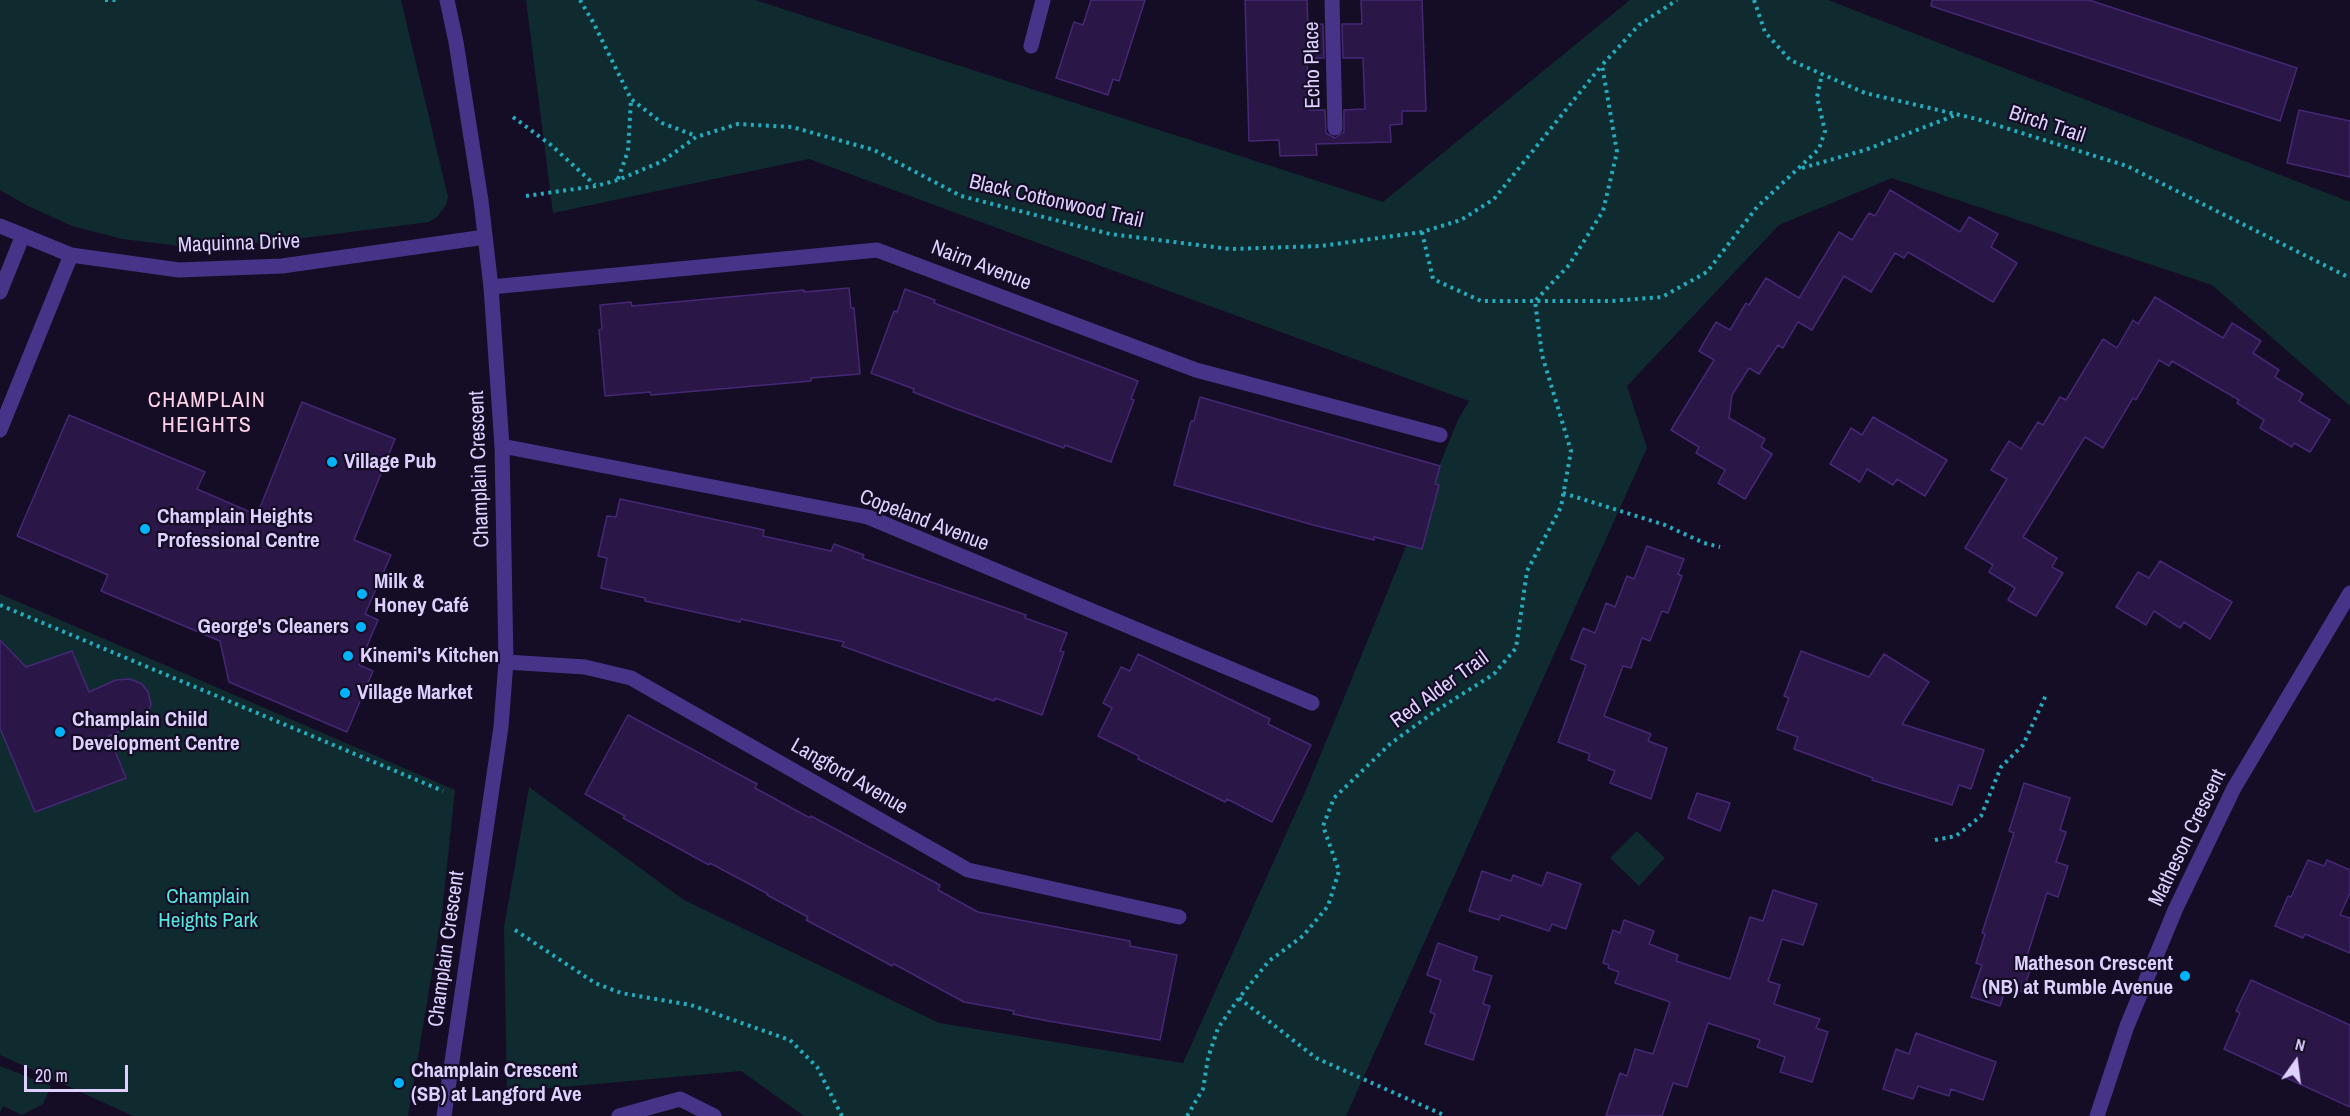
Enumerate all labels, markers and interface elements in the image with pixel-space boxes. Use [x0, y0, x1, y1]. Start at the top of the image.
street label: Echo Place [1300, 21, 1326, 109]
street label: Birch Trail [2006, 101, 2088, 149]
street label: Black Cottonwood Trail [967, 170, 1145, 234]
street label: Maquinna Drive [177, 229, 301, 259]
street label: Nairn Avenue [927, 235, 1035, 297]
district label: CHAMPLAIN HEIGHTS [148, 388, 266, 440]
street label: Champlain Crescent [465, 390, 495, 548]
place label: Village Pub [344, 449, 437, 475]
marker: Village Pub [325, 455, 339, 469]
street label: Copeland Avenue [856, 485, 992, 557]
place label: Champlain Heights Professional Centre [157, 504, 320, 554]
marker: Champlain Heights Professional Centre [138, 522, 152, 536]
place label: Milk & Honey Café [374, 569, 469, 619]
marker: Milk & Honey Café [355, 587, 369, 601]
place label: George's Cleaners [198, 614, 349, 640]
marker: George's Cleaners [354, 620, 368, 634]
place label: Kinemi's Kitchen [360, 643, 499, 669]
street label: Red Alder Trail [1386, 646, 1494, 734]
marker: Kinemi's Kitchen [341, 649, 355, 663]
place label: Village Market [357, 680, 473, 706]
marker: Village Market [338, 686, 352, 700]
place label: Champlain Child Development Centre [72, 707, 239, 757]
marker: Champlain Child Development Centre [53, 725, 67, 739]
street label: Langford Avenue [786, 733, 912, 821]
street label: Matheson Crescent [2144, 765, 2232, 911]
street label: Champlain Crescent [424, 870, 470, 1028]
park label: Champlain Heights Park [158, 884, 258, 934]
place label: Matheson Crescent (NB) at Rumble Avenue [1982, 951, 2173, 1001]
marker: Matheson Crescent (NB) at Rumble Avenue [2178, 969, 2192, 983]
north arrow [2266, 1032, 2326, 1092]
text: N [2293, 1033, 2308, 1056]
scale bar [27, 1053, 130, 1091]
place label: Champlain Crescent (SB) at Langford Ave [411, 1058, 582, 1108]
text: 20 m [35, 1063, 68, 1088]
marker: Champlain Crescent (SB) at Langford Ave [392, 1076, 406, 1090]

